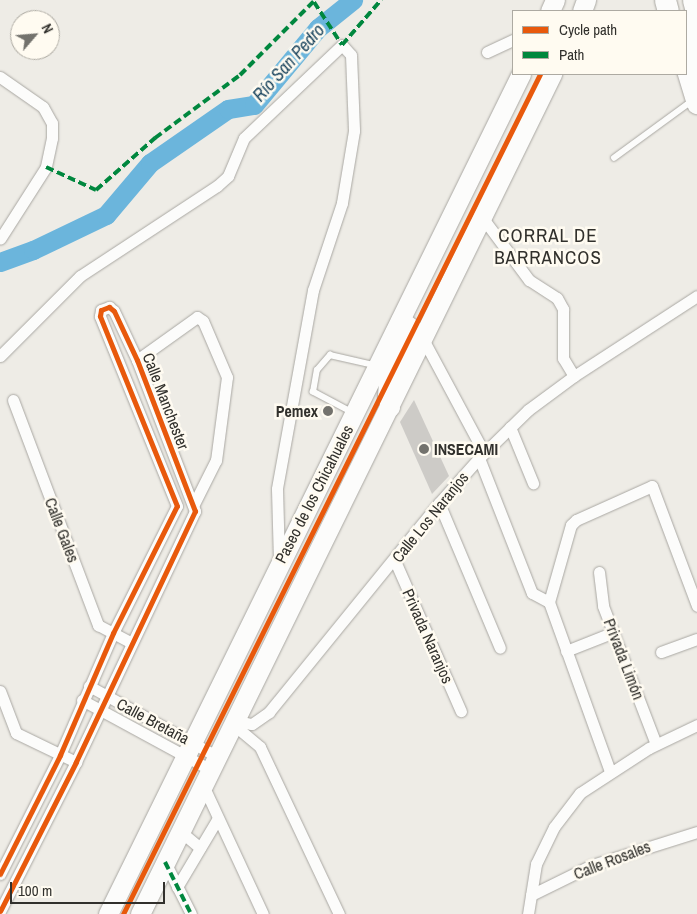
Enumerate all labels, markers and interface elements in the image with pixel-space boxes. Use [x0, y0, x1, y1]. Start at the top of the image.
north arrow [10, 10, 60, 60]
legend [512, 10, 687, 75]
text: Cycle path [559, 19, 617, 40]
water label: Río San Pedro [249, 20, 329, 106]
text: N [38, 21, 57, 36]
text: Path [559, 44, 584, 65]
district label: CORRAL DE BARRANCOS [493, 225, 603, 269]
street label: Calle Manchester [139, 350, 193, 452]
place label: Pemex [276, 401, 318, 421]
marker: Pemex [322, 405, 334, 417]
street label: Paseo de los Chicahuales [271, 422, 357, 566]
place label: INSECAMI [434, 439, 498, 459]
marker: INSECAMI [418, 443, 430, 455]
street label: Calle Los Naranjos [388, 468, 472, 566]
street label: Calle Gales [41, 495, 83, 565]
street label: Privada Naranjos [399, 586, 457, 686]
street label: Privada Limón [600, 616, 648, 702]
street label: Calle Bretaña [113, 694, 193, 748]
street label: Calle Rosales [571, 837, 653, 883]
scale bar [12, 872, 168, 904]
text: 100 m [18, 880, 52, 901]

